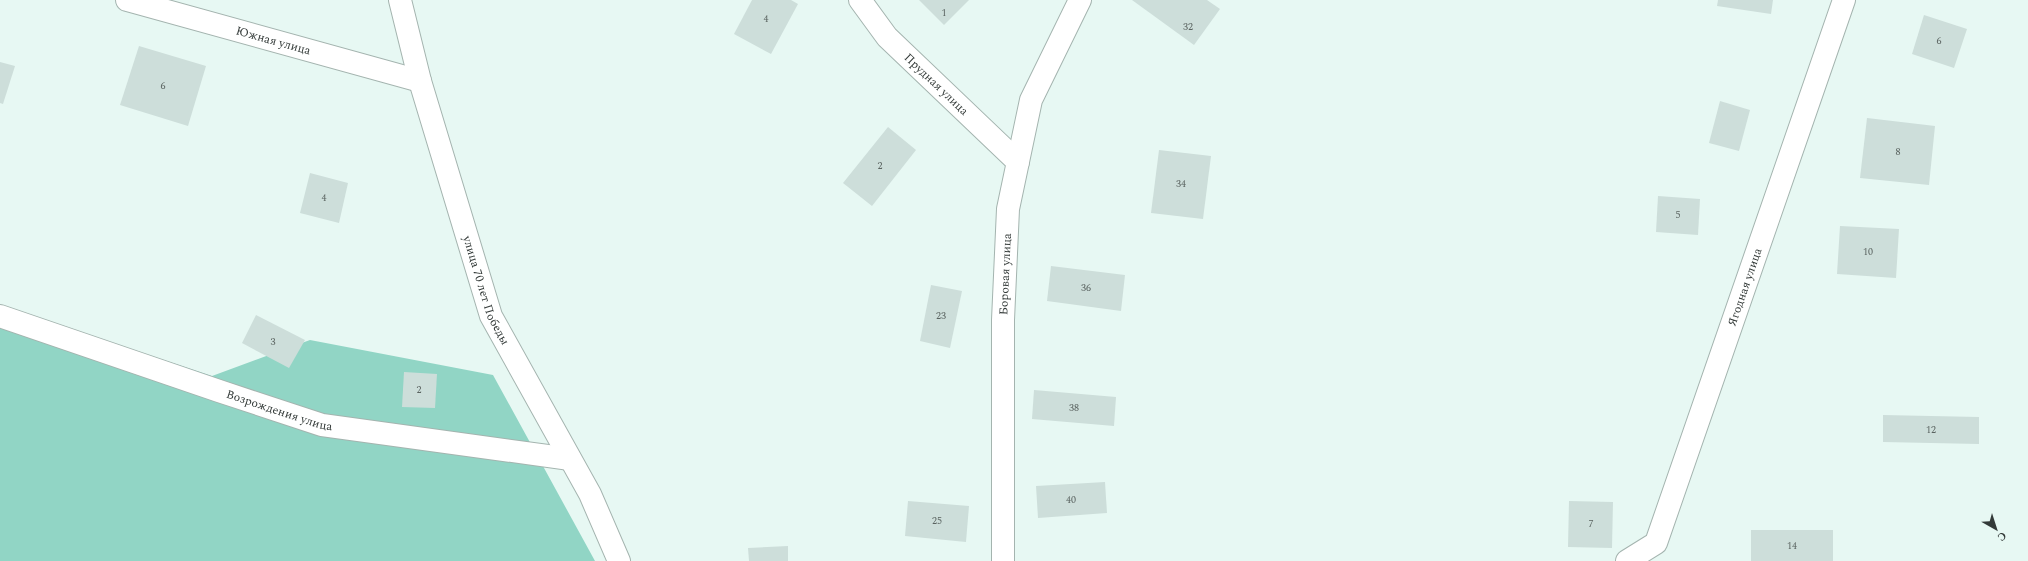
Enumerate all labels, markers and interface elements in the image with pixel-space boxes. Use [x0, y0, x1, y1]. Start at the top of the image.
house number: 1 [942, 5, 947, 21]
house number: 4 [764, 11, 769, 27]
house number: 32 [1183, 19, 1193, 35]
street label: Южная улица [234, 21, 313, 60]
house number: 6 [1937, 33, 1942, 49]
street label: Прудная улица [900, 48, 973, 120]
house number: 6 [161, 78, 166, 94]
house number: 8 [1896, 144, 1901, 160]
house number: 2 [878, 158, 883, 174]
house number: 34 [1176, 176, 1186, 192]
house number: 4 [322, 190, 327, 206]
house number: 5 [1676, 207, 1681, 223]
street label: улица 70 лет Победы [457, 232, 515, 348]
street label: Боровая улица [994, 233, 1016, 315]
house number: 10 [1863, 244, 1873, 260]
street label: Ягодная улица [1722, 245, 1767, 329]
house number: 36 [1081, 280, 1091, 296]
house number: 23 [936, 308, 946, 324]
house number: 3 [271, 334, 276, 350]
house number: 2 [417, 382, 422, 398]
street label: Возрождения улица [224, 385, 334, 436]
house number: 38 [1069, 400, 1079, 416]
house number: 12 [1926, 422, 1936, 438]
house number: 40 [1066, 492, 1076, 508]
north arrow [1976, 509, 2016, 549]
house number: 25 [932, 513, 942, 529]
house number: 7 [1589, 516, 1594, 532]
text: С [1993, 527, 2010, 546]
house number: 14 [1787, 538, 1797, 554]

